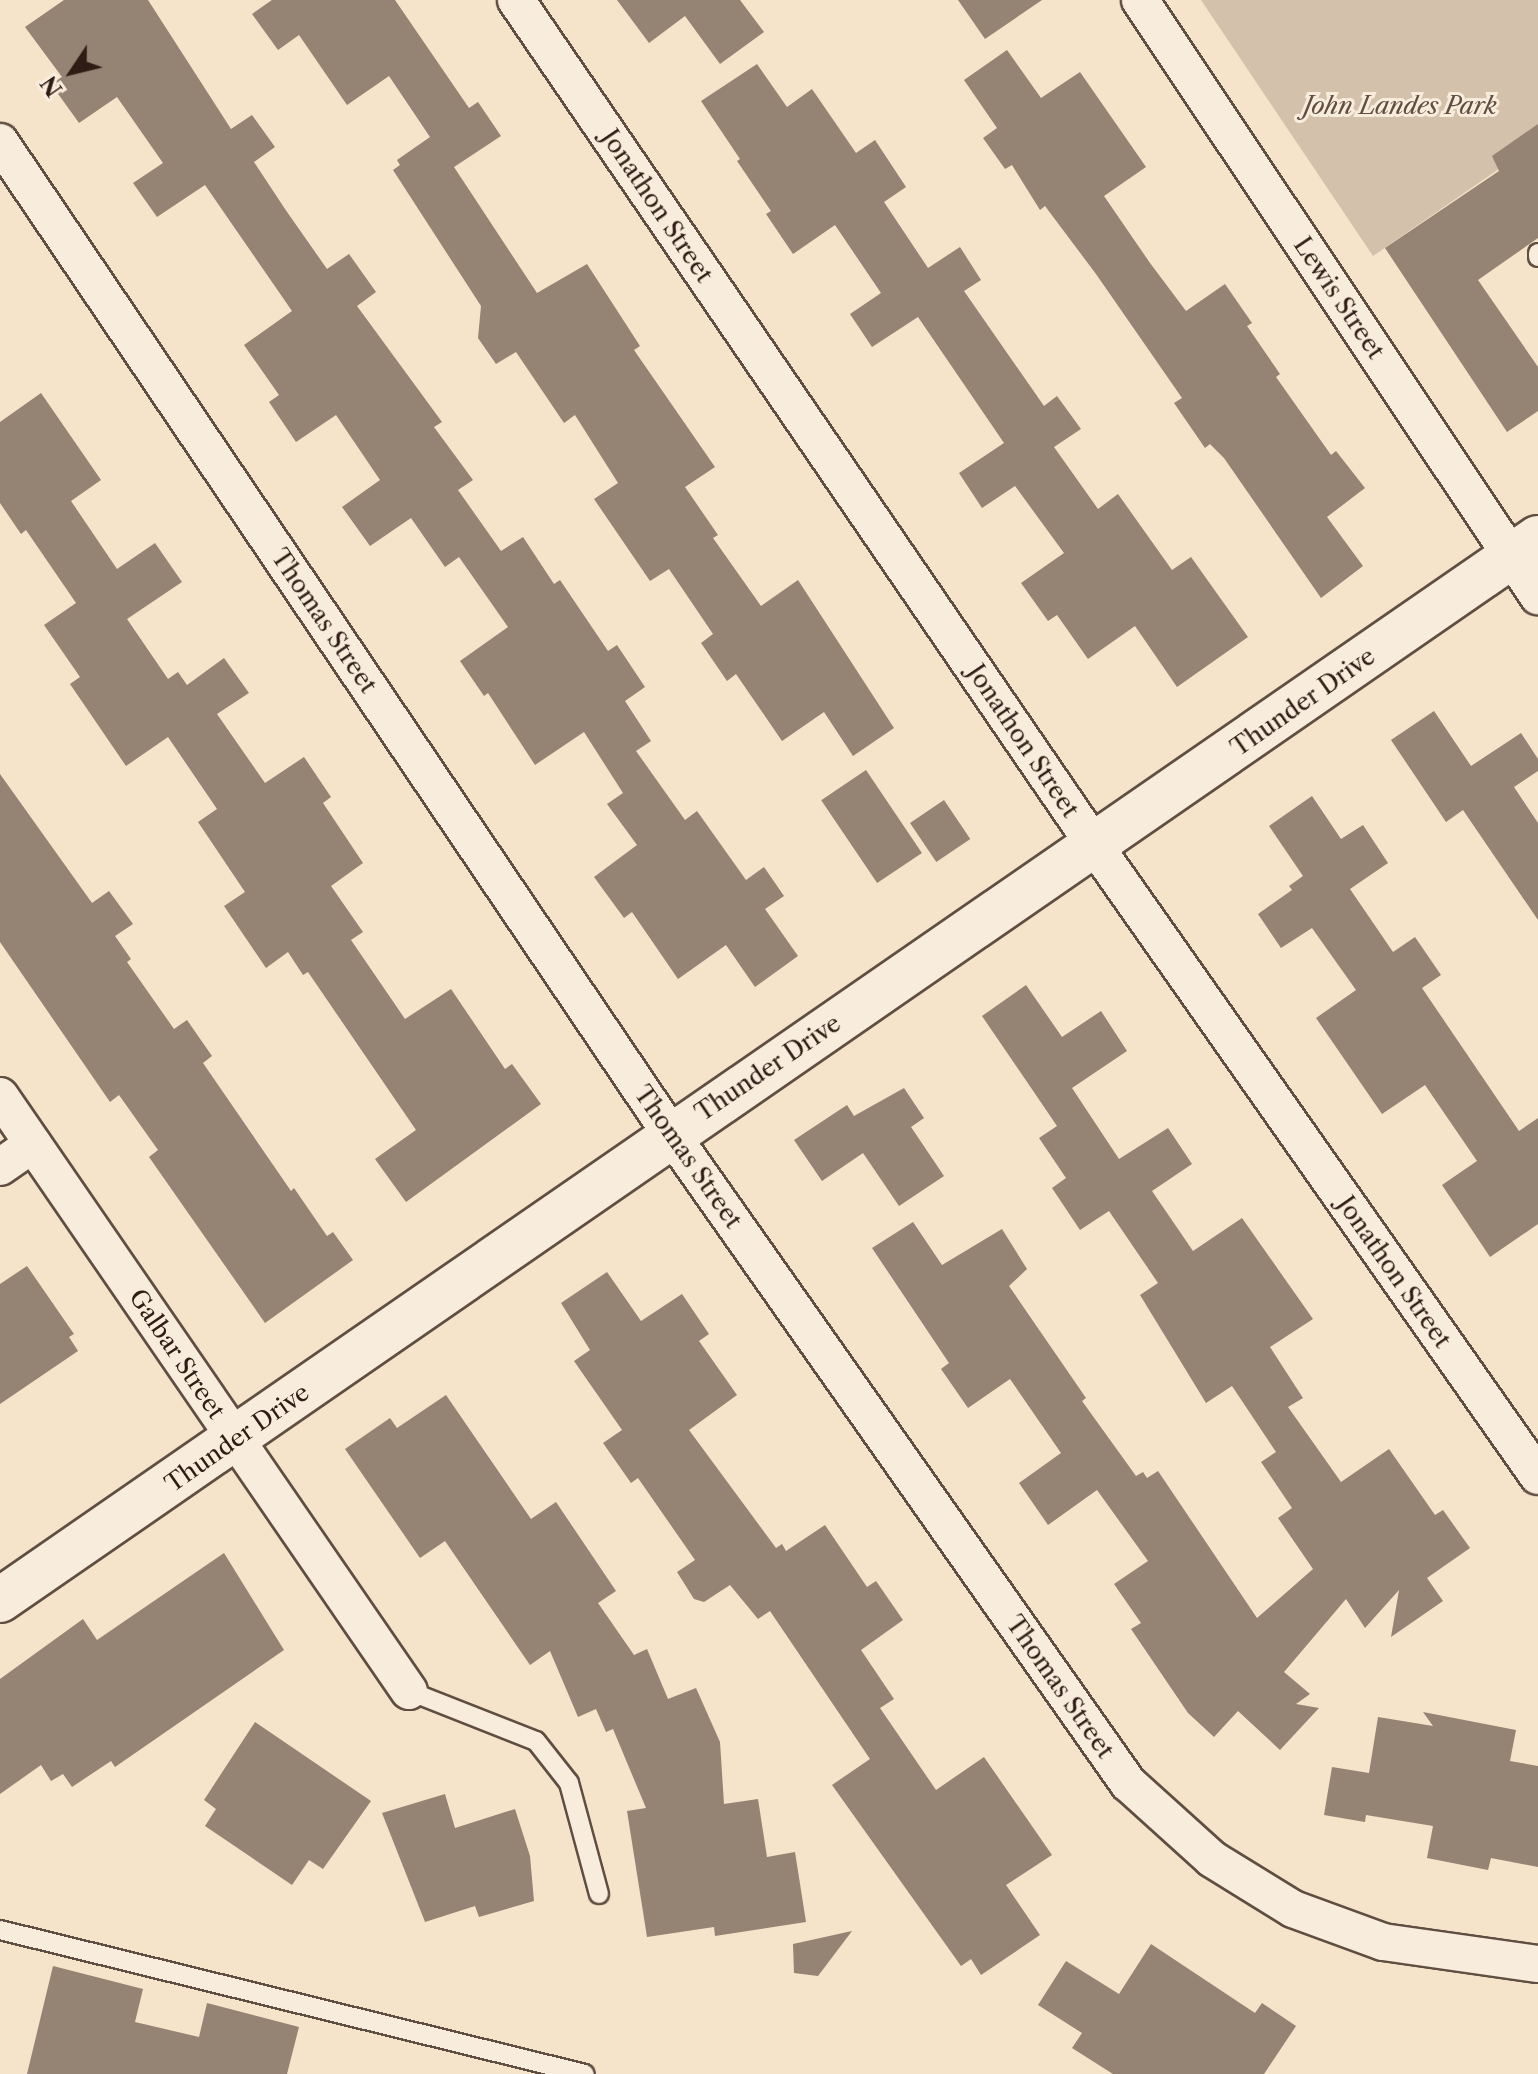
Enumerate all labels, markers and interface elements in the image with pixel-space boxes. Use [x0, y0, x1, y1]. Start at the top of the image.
north arrow [32, 32, 112, 112]
text: N [35, 70, 68, 102]
park label: John Landes Park [1303, 92, 1497, 120]
street label: Jonathon Street [595, 124, 719, 288]
street label: Lewis Street [1288, 232, 1390, 364]
street label: Thomas Street [265, 543, 383, 699]
street label: Thunder Drive [1225, 642, 1381, 762]
street label: Jonathon Street [961, 659, 1085, 823]
street label: Thunder Drive [690, 1009, 846, 1127]
street label: Thomas Street [628, 1080, 748, 1234]
street label: Jonathon Street [1331, 1191, 1457, 1353]
street label: Galbar Street [123, 1283, 231, 1425]
street label: Thunder Drive [159, 1378, 315, 1498]
street label: Thomas Street [1000, 1610, 1120, 1764]

